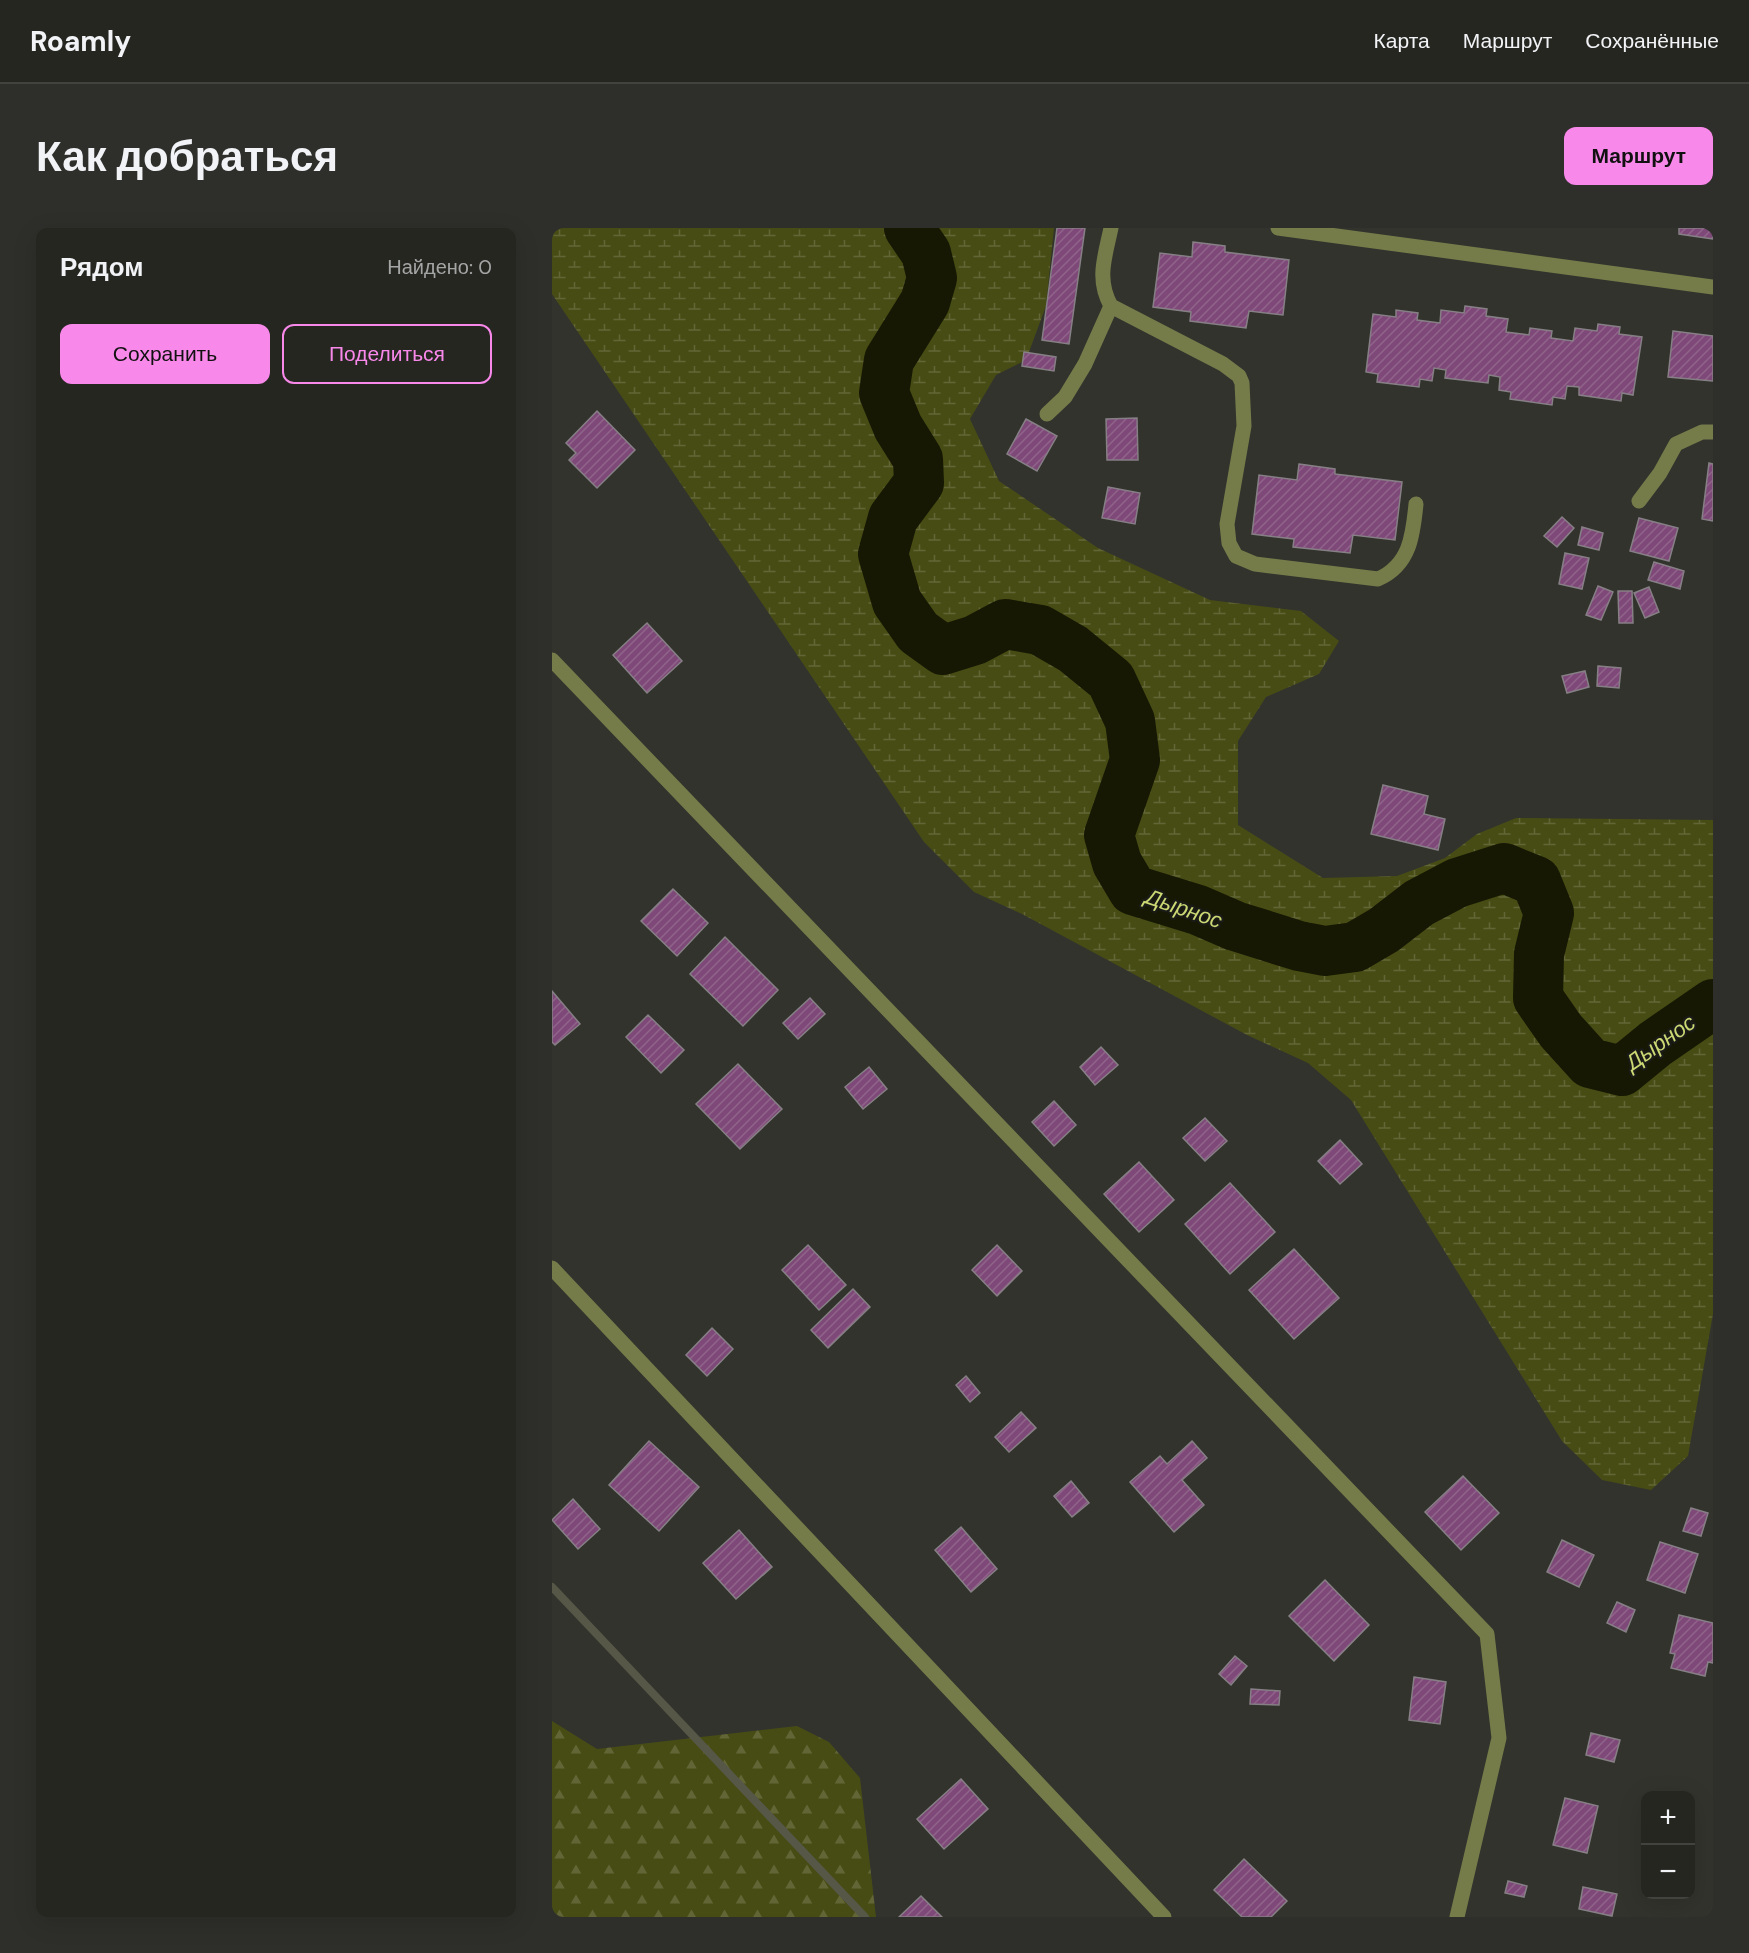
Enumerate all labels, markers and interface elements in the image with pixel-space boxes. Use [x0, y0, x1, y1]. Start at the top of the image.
text: Roamly [30, 23, 131, 60]
text: Карта [1374, 27, 1430, 55]
text: Маршрут [1463, 27, 1552, 55]
text: Сохранённые [1585, 27, 1719, 55]
button: Маршрут [1564, 127, 1713, 185]
text: Как добраться [36, 129, 338, 184]
text: Рядом [60, 250, 143, 284]
text: Найдено: 0 [387, 254, 492, 280]
button: Сохранить [60, 324, 270, 384]
button: Поделиться [282, 324, 492, 384]
water label: Дырнос [1139, 881, 1226, 935]
water label: Дырнос [1617, 1008, 1701, 1079]
map controls [1641, 1791, 1695, 1899]
button: + [1641, 1791, 1695, 1845]
button: − [1641, 1845, 1695, 1899]

